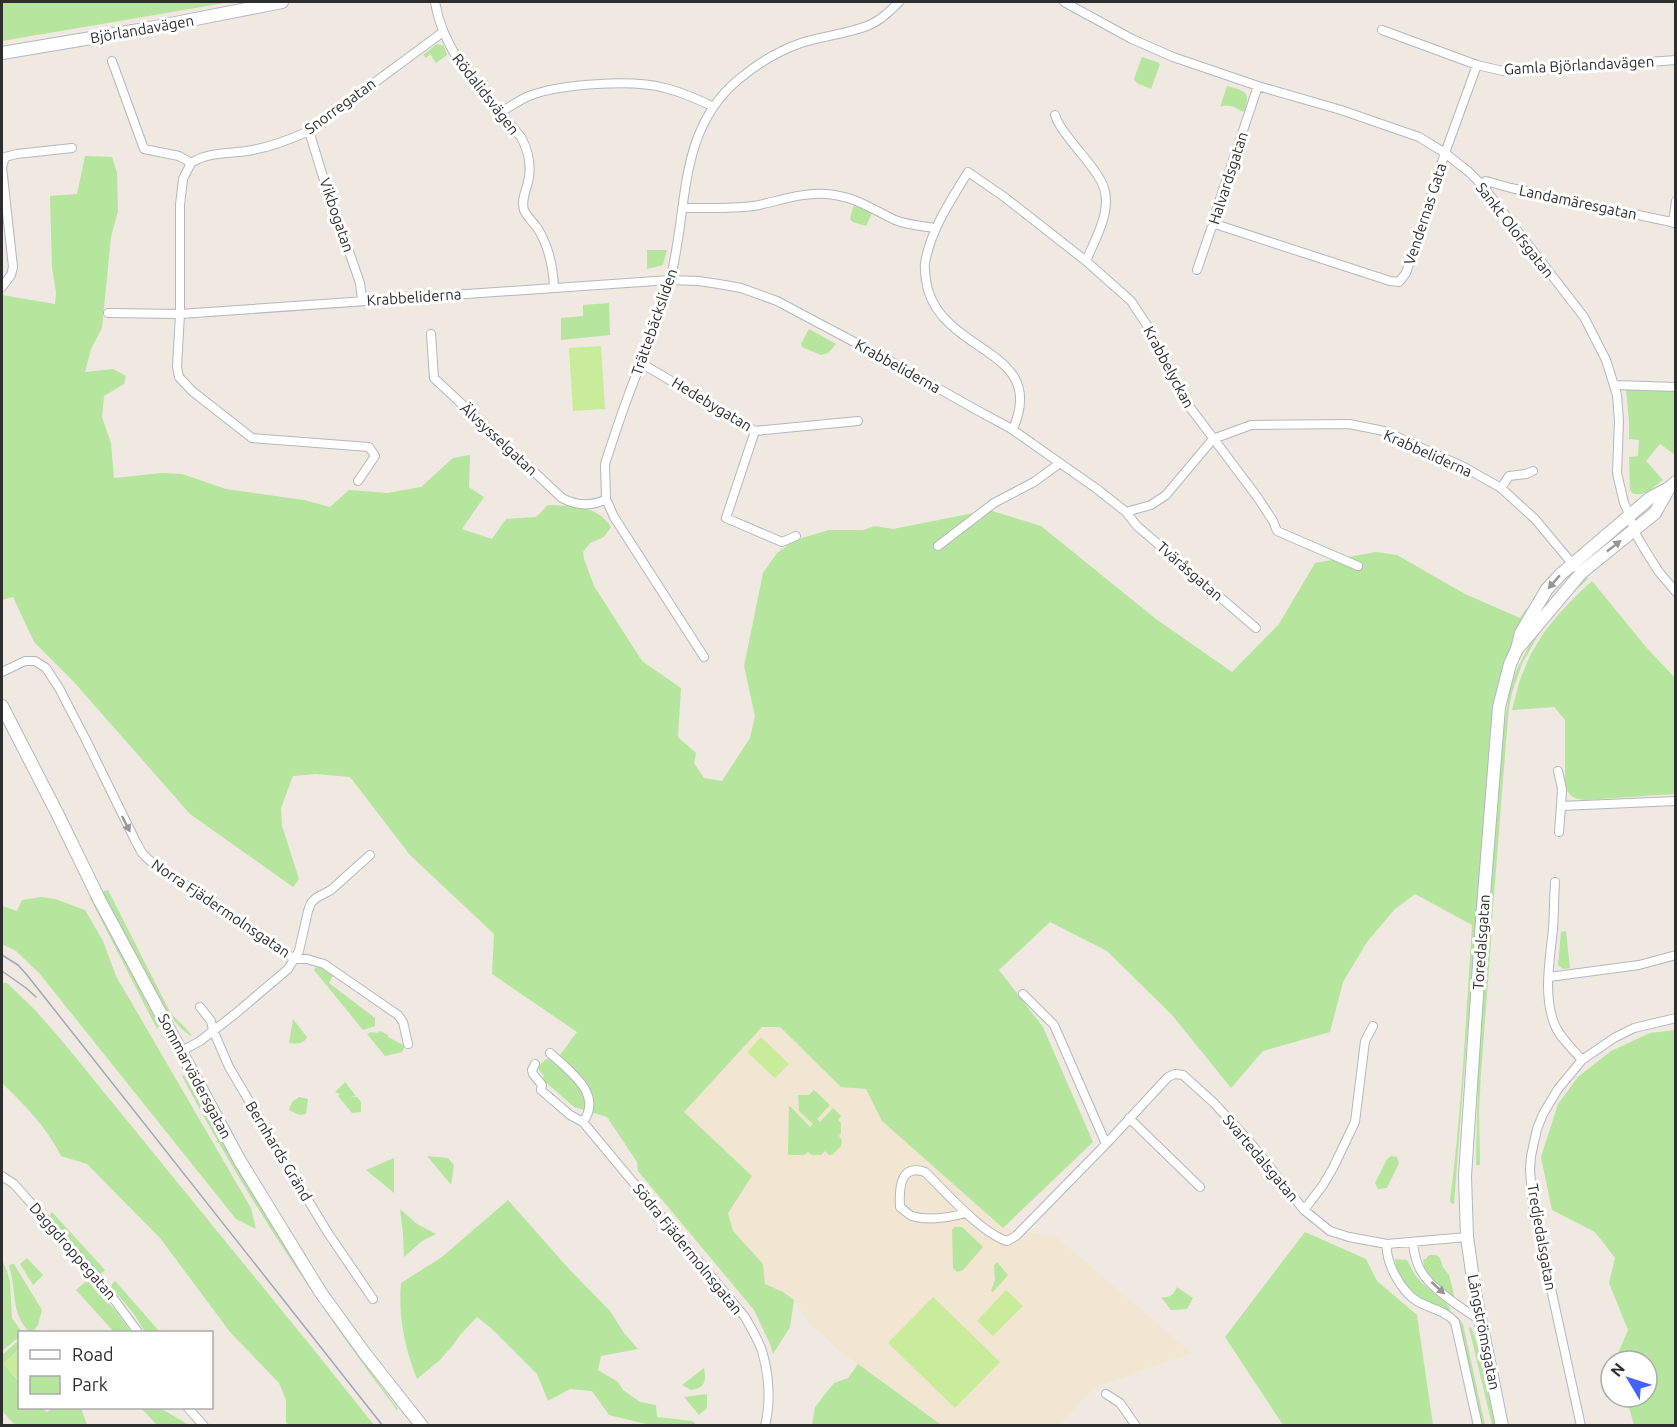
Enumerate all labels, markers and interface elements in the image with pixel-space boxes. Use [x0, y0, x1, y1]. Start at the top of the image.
street label: Björlandavägen [89, 12, 195, 46]
street label: Rödalidsvägen [449, 50, 523, 138]
street label: Gamla Björlandavägen [1503, 53, 1655, 77]
street label: Snorregatan [301, 75, 379, 137]
street label: Halvardsgatan [1205, 129, 1251, 227]
street label: Vendernas Gata [1401, 161, 1449, 267]
street label: Vikbogatan [316, 176, 358, 254]
street label: Sankt Olofsgatan [1473, 179, 1557, 281]
street label: Landamäresgatan [1518, 181, 1638, 223]
street label: Trättebäcksliden [628, 266, 680, 378]
street label: Krabbeliderna [366, 285, 462, 309]
street label: Krabbelyckan [1140, 323, 1198, 411]
street label: Krabbeliderna [852, 336, 944, 396]
street label: Hedebygatan [669, 373, 755, 435]
street label: Älvsysselgatan [457, 399, 541, 479]
street label: Krabbeliderna [1381, 426, 1475, 480]
street label: Tväråsgatan [1154, 538, 1226, 604]
one-way arrow [1607, 540, 1622, 552]
one-way arrow [1548, 574, 1561, 589]
one-way arrow [121, 815, 131, 833]
street label: Norra Fjädermolnsgatan [149, 855, 293, 961]
street label: Toredalsgatan [1469, 894, 1493, 990]
street label: Sommarvädersgatan [155, 1011, 235, 1141]
street label: Bernhards Gränd [243, 1098, 315, 1204]
street label: Svartedalsgatan [1220, 1111, 1302, 1205]
street label: Södra Fjädermolnsgatan [630, 1180, 746, 1318]
street label: Tredjedalsgatan [1524, 1182, 1560, 1292]
street label: Daggdroppegatan [26, 1199, 120, 1303]
street label: Långströmsgatan [1464, 1273, 1504, 1391]
one-way arrow [1430, 1281, 1445, 1294]
legend [18, 1331, 213, 1409]
text: Road [72, 1344, 114, 1364]
north arrow [1599, 1349, 1659, 1409]
text: N [1607, 1359, 1628, 1380]
text: Park [72, 1374, 108, 1394]

